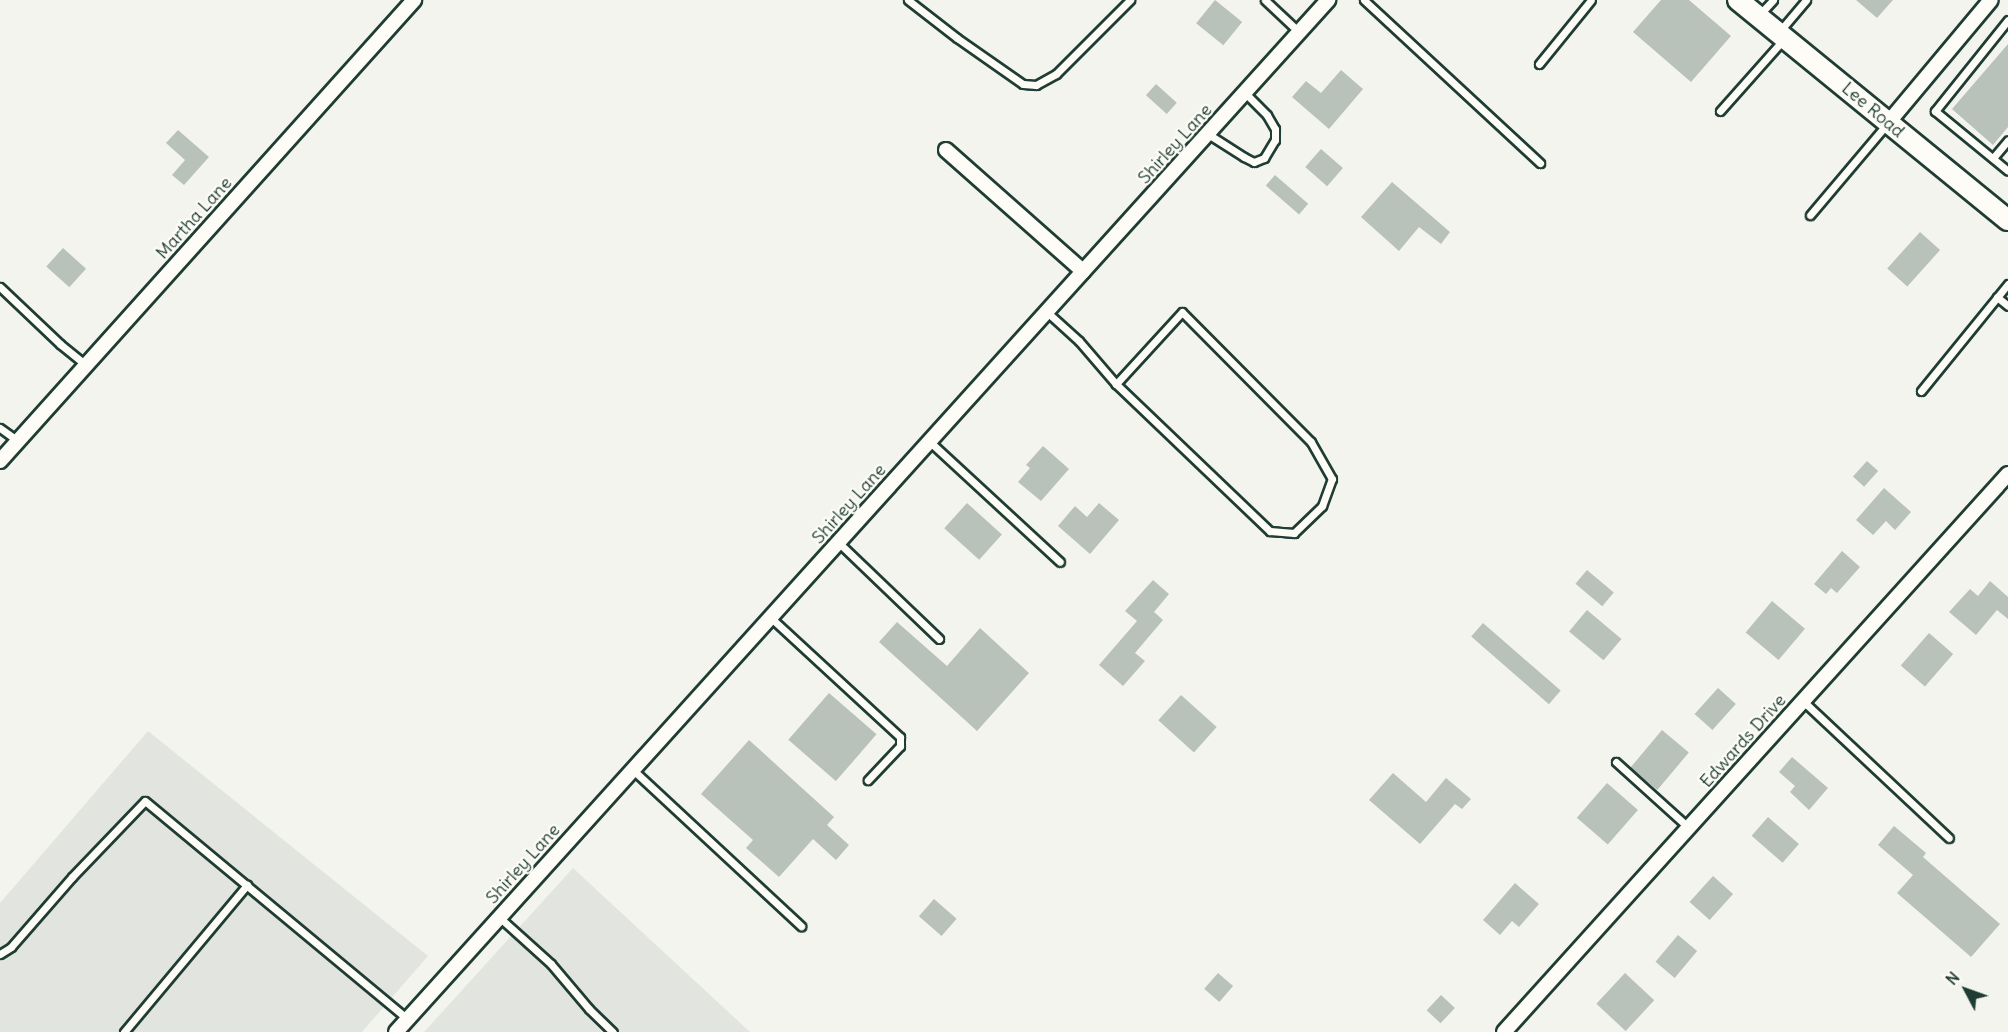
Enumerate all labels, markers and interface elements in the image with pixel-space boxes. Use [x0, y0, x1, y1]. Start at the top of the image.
street label: Lee Road [1837, 78, 1909, 142]
street label: Shirley Lane [1133, 100, 1217, 188]
street label: Martha Lane [151, 172, 237, 264]
street label: Shirley Lane [807, 460, 891, 548]
street label: Edwards Drive [1695, 690, 1791, 792]
street label: Shirley Lane [481, 820, 565, 908]
north arrow [1936, 960, 1996, 1020]
text: N [1941, 967, 1964, 989]

